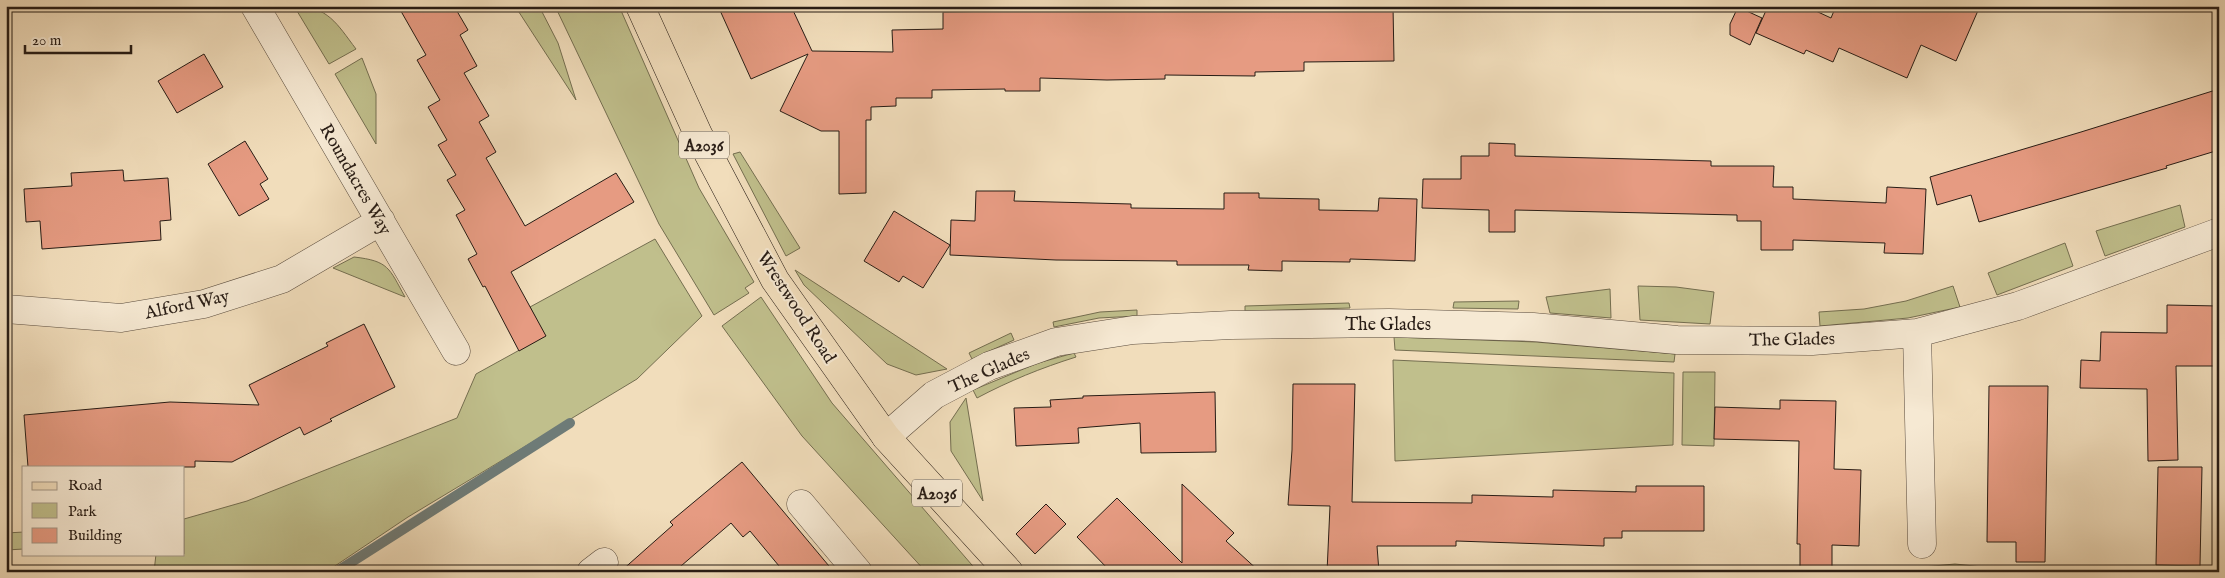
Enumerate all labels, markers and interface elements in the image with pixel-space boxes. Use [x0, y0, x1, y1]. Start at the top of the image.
scale bar [25, 22, 131, 54]
text: 20 m [32, 31, 62, 50]
street label: Roundacres Way [314, 120, 396, 240]
road number: A2036 [679, 132, 729, 158]
street label: Wrestwood Road [751, 247, 841, 368]
street label: Alford Way [142, 285, 232, 326]
street label: The Glades [1345, 314, 1431, 337]
street label: The Glades [1749, 328, 1835, 353]
street label: The Glades [946, 343, 1034, 399]
legend [22, 466, 185, 556]
text: Road [68, 476, 103, 495]
road number: A2036 [912, 479, 962, 506]
text: Park [68, 502, 98, 521]
text: Building [68, 526, 123, 545]

